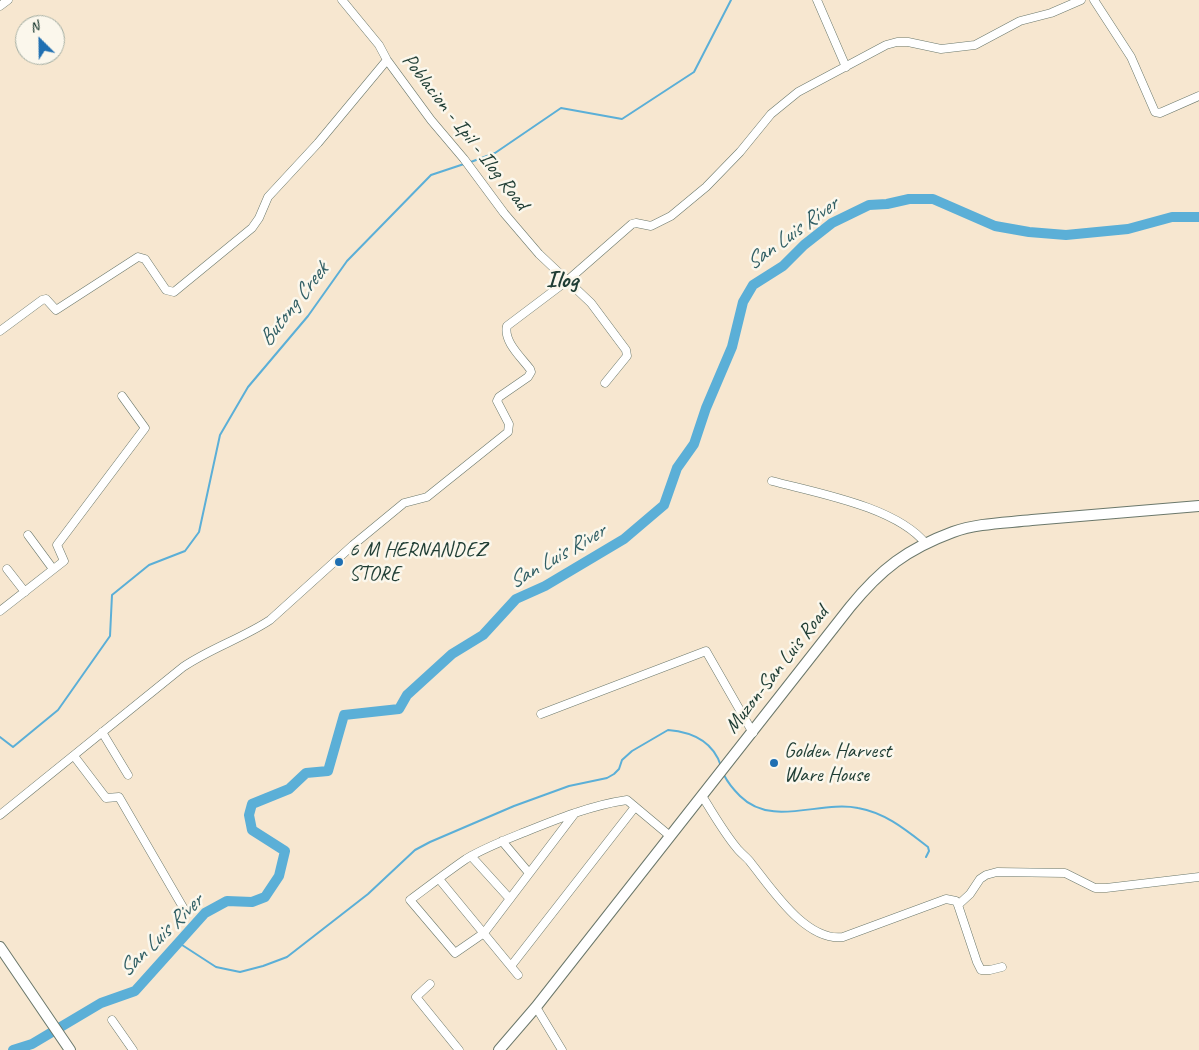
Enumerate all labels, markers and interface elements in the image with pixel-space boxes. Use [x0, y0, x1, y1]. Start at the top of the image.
north arrow [15, 15, 65, 65]
text: N [27, 17, 42, 36]
street label: Poblacion - Ipil - Ilog Road [396, 49, 534, 215]
water label: San Luis River [741, 192, 843, 276]
water label: Butong Creek [253, 258, 335, 352]
district label: Ilog [546, 267, 578, 295]
water label: San Luis River [504, 519, 610, 595]
place label: 6 M HERNANDEZ STORE [349, 537, 487, 587]
marker: 6 M HERNANDEZ STORE [333, 556, 345, 568]
street label: Muzon-San Luis Road [719, 601, 835, 739]
place label: Golden Harvest Ware House [784, 738, 891, 788]
marker: Golden Harvest Ware House [768, 757, 780, 769]
water label: San Luis River [113, 889, 209, 983]

